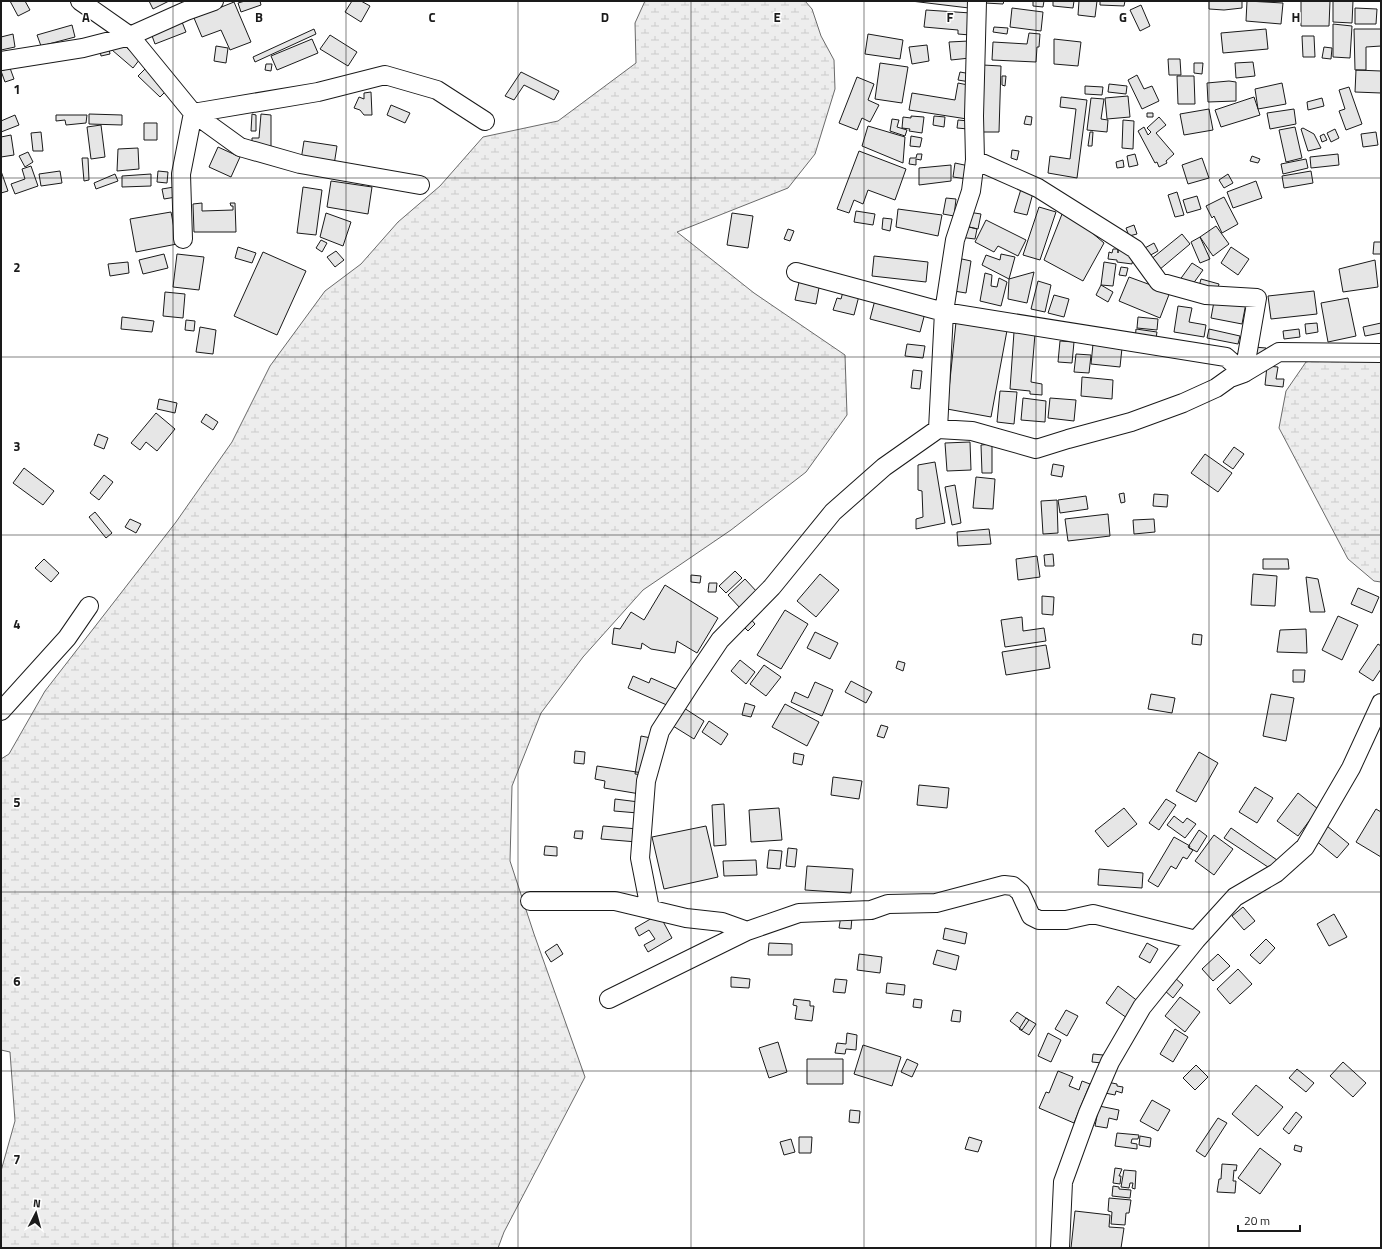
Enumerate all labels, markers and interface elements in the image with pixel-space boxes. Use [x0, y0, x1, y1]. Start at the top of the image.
text: A [82, 7, 90, 27]
text: B [255, 7, 263, 27]
text: C [428, 7, 436, 27]
text: D [601, 7, 609, 27]
text: E [773, 7, 781, 27]
text: F [947, 7, 954, 27]
text: G [1119, 7, 1127, 27]
text: H [1292, 7, 1300, 27]
text: 1 [13, 79, 21, 99]
text: 2 [13, 257, 21, 277]
text: 3 [13, 436, 21, 456]
text: 4 [13, 614, 21, 634]
text: 5 [13, 792, 21, 812]
text: 6 [13, 971, 21, 991]
text: 7 [13, 1149, 21, 1169]
north arrow [16, 1193, 56, 1233]
text: N [32, 1195, 42, 1211]
scale bar [1238, 1207, 1300, 1233]
text: 20 m [1244, 1211, 1270, 1230]

